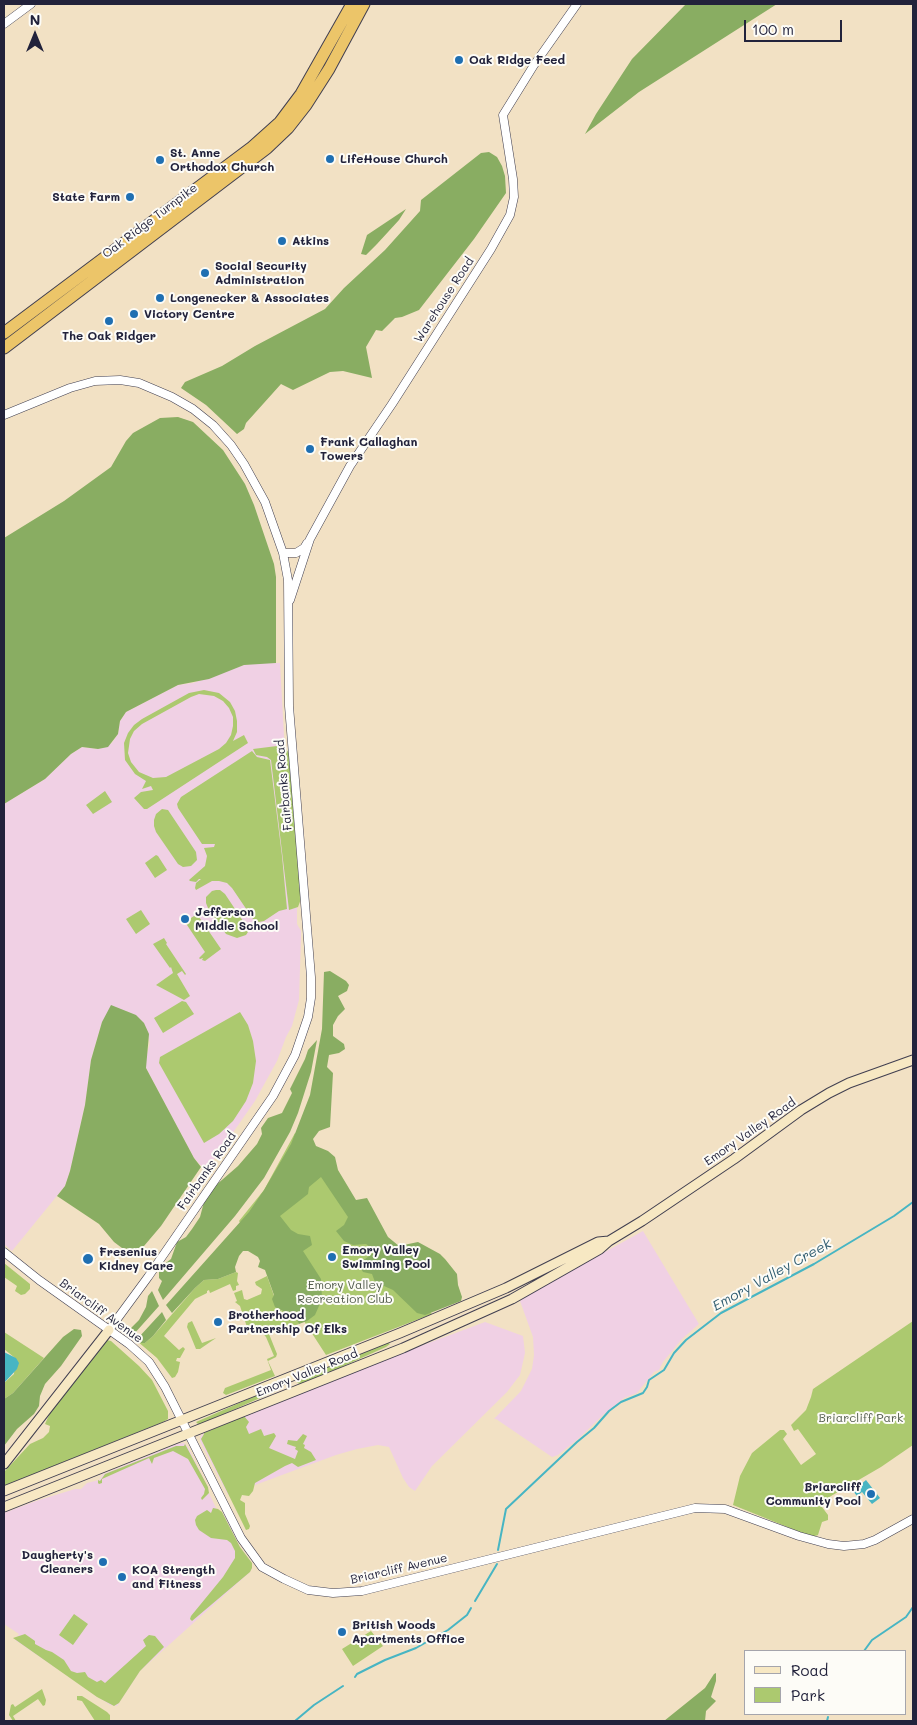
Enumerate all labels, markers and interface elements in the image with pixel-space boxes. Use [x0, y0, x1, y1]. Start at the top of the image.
north arrow [10, 10, 60, 60]
text: N [30, 10, 40, 29]
scale bar [747, 10, 844, 42]
text: 100 m [752, 19, 794, 39]
place label: Oak Ridge Feed [469, 53, 565, 67]
marker: Oak Ridge Feed [453, 54, 465, 66]
place label: St. Anne Orthodox Church [170, 146, 274, 174]
place label: LifeHouse Church [340, 152, 448, 166]
marker: LifeHouse Church [324, 153, 336, 165]
marker: St. Anne Orthodox Church [154, 154, 166, 166]
street label: Oak Ridge Turnpike [100, 181, 200, 261]
place label: State Farm [52, 190, 120, 204]
marker: State Farm [124, 191, 136, 203]
place label: Atkins [292, 234, 329, 248]
marker: Atkins [276, 235, 288, 247]
street label: Warehouse Road [411, 255, 477, 345]
place label: Social Security Administration [215, 259, 307, 287]
marker: Social Security Administration [199, 267, 211, 279]
place label: Longenecker & Associates [170, 291, 329, 305]
marker: Longenecker & Associates [154, 292, 166, 304]
place label: Victory Centre [144, 307, 235, 321]
marker: Victory Centre [128, 308, 140, 320]
marker: The Oak Ridger [103, 315, 115, 327]
place label: The Oak Ridger [62, 329, 156, 343]
place label: Frank Callaghan Towers [320, 435, 417, 463]
marker: Frank Callaghan Towers [304, 443, 316, 455]
street label: Fairbanks Road [273, 739, 295, 831]
place label: Jefferson Middle School [195, 905, 278, 933]
marker: Jefferson Middle School [179, 913, 191, 925]
street label: Emory Valley Road [702, 1095, 798, 1169]
street label: Fairbanks Road [175, 1129, 239, 1213]
water label: Emory Valley Creek [709, 1235, 835, 1315]
place label: Emory Valley Swimming Pool [342, 1243, 430, 1271]
place label: Fresenius Kidney Care [99, 1245, 173, 1273]
marker: Emory Valley Swimming Pool [326, 1251, 338, 1263]
marker: Fresenius Kidney Care [81, 1252, 95, 1266]
street label: Briarcliff Avenue [57, 1276, 145, 1346]
park label: Emory Valley Recreation Club [297, 1278, 393, 1306]
place label: Brotherhood Partnership Of Elks [228, 1308, 347, 1336]
marker: Brotherhood Partnership Of Elks [212, 1316, 224, 1328]
street label: Emory Valley Road [254, 1346, 360, 1400]
park label: Briarcliff Park [819, 1411, 903, 1425]
place label: Briarcliff Community Pool [766, 1480, 861, 1508]
marker: Briarcliff Community Pool [865, 1488, 877, 1500]
place label: Daugherty's Cleaners [22, 1548, 93, 1576]
street label: Briarcliff Avenue [349, 1551, 449, 1587]
marker: Daugherty's Cleaners [97, 1556, 109, 1568]
place label: KOA Strength and Fitness [132, 1563, 215, 1591]
marker: KOA Strength and Fitness [116, 1571, 128, 1583]
place label: British Woods Apartments Office [352, 1618, 465, 1646]
marker: British Woods Apartments Office [336, 1626, 348, 1638]
legend [744, 1650, 907, 1715]
text: Road [791, 1660, 828, 1680]
text: Park [791, 1685, 825, 1705]

